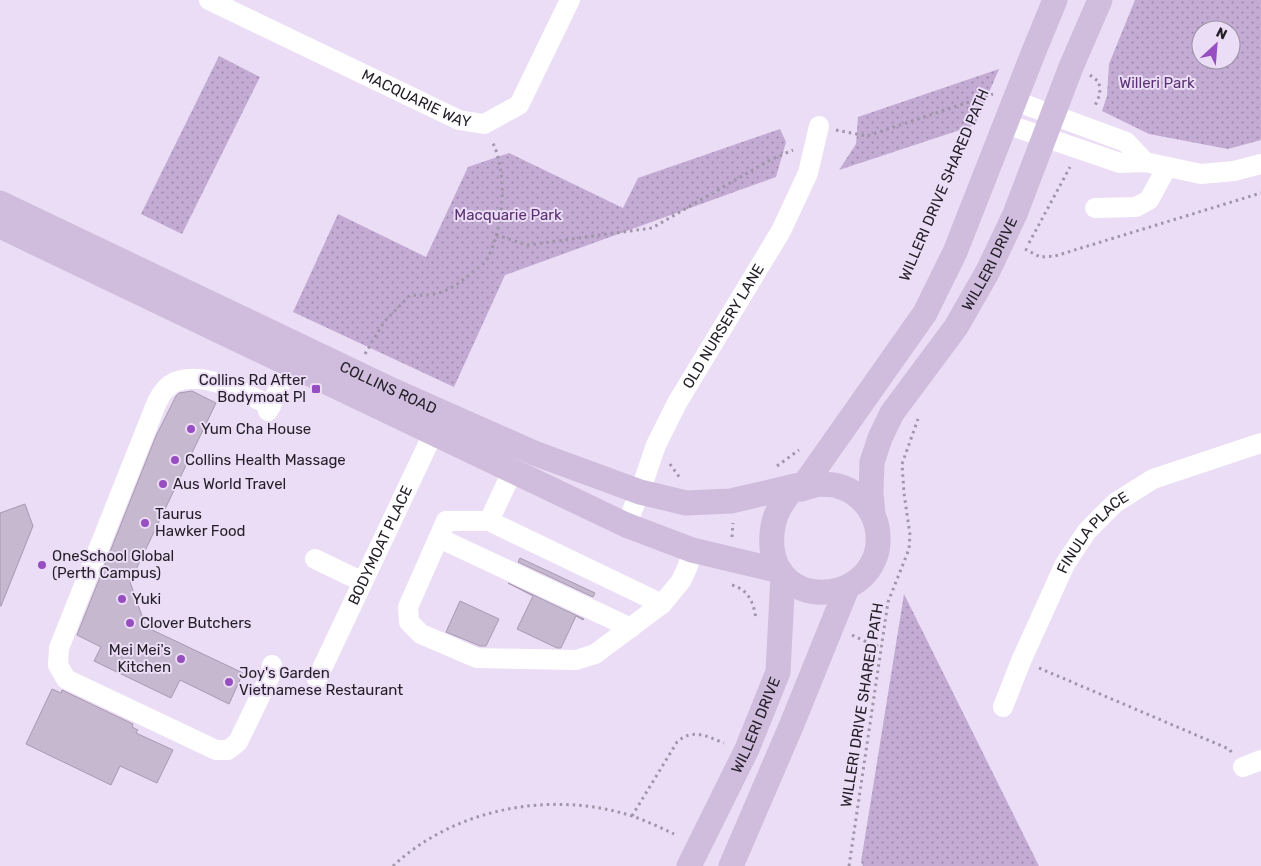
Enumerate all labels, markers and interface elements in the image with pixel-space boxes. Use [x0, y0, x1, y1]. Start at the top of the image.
north arrow [1191, 20, 1241, 70]
text: N [1213, 24, 1230, 44]
street label: MACQUARIE WAY [359, 66, 473, 131]
park label: Willeri Park [1119, 74, 1195, 92]
street label: WILLERI DRIVE SHARED PATH [895, 86, 993, 284]
park label: Macquarie Park [454, 206, 562, 224]
street label: WILLERI DRIVE [959, 213, 1021, 313]
street label: OLD NURSERY LANE [679, 261, 768, 392]
street label: COLLINS ROAD [337, 357, 440, 418]
place label: Collins Rd After Bodymoat Pl [199, 371, 306, 406]
marker: Collins Rd After Bodymoat Pl [310, 383, 322, 395]
place label: Yum Cha House [201, 420, 311, 438]
marker: Yum Cha House [185, 423, 197, 435]
place label: Collins Health Massage [185, 451, 346, 469]
marker: Collins Health Massage [169, 454, 181, 466]
place label: Aus World Travel [173, 475, 286, 493]
marker: Aus World Travel [157, 478, 169, 490]
street label: BODYMOAT PLACE [344, 483, 416, 608]
street label: FINULA PLACE [1053, 488, 1132, 576]
place label: Taurus Hawker Food [155, 505, 246, 540]
marker: Taurus Hawker Food [139, 517, 151, 529]
place label: OneSchool Global (Perth Campus) [52, 547, 174, 582]
marker: OneSchool Global (Perth Campus) [36, 559, 48, 571]
place label: Yuki [132, 590, 161, 608]
marker: Yuki [116, 593, 128, 605]
street label: WILLERI DRIVE SHARED PATH [837, 601, 887, 809]
place label: Clover Butchers [140, 614, 252, 632]
marker: Clover Butchers [124, 617, 136, 629]
place label: Mei Mei's Kitchen [109, 641, 171, 676]
marker: Mei Mei's Kitchen [175, 653, 187, 665]
place label: Joy's Garden Vietnamese Restaurant [239, 664, 403, 699]
street label: WILLERI DRIVE [727, 674, 784, 776]
marker: Joy's Garden Vietnamese Restaurant [223, 676, 235, 688]

